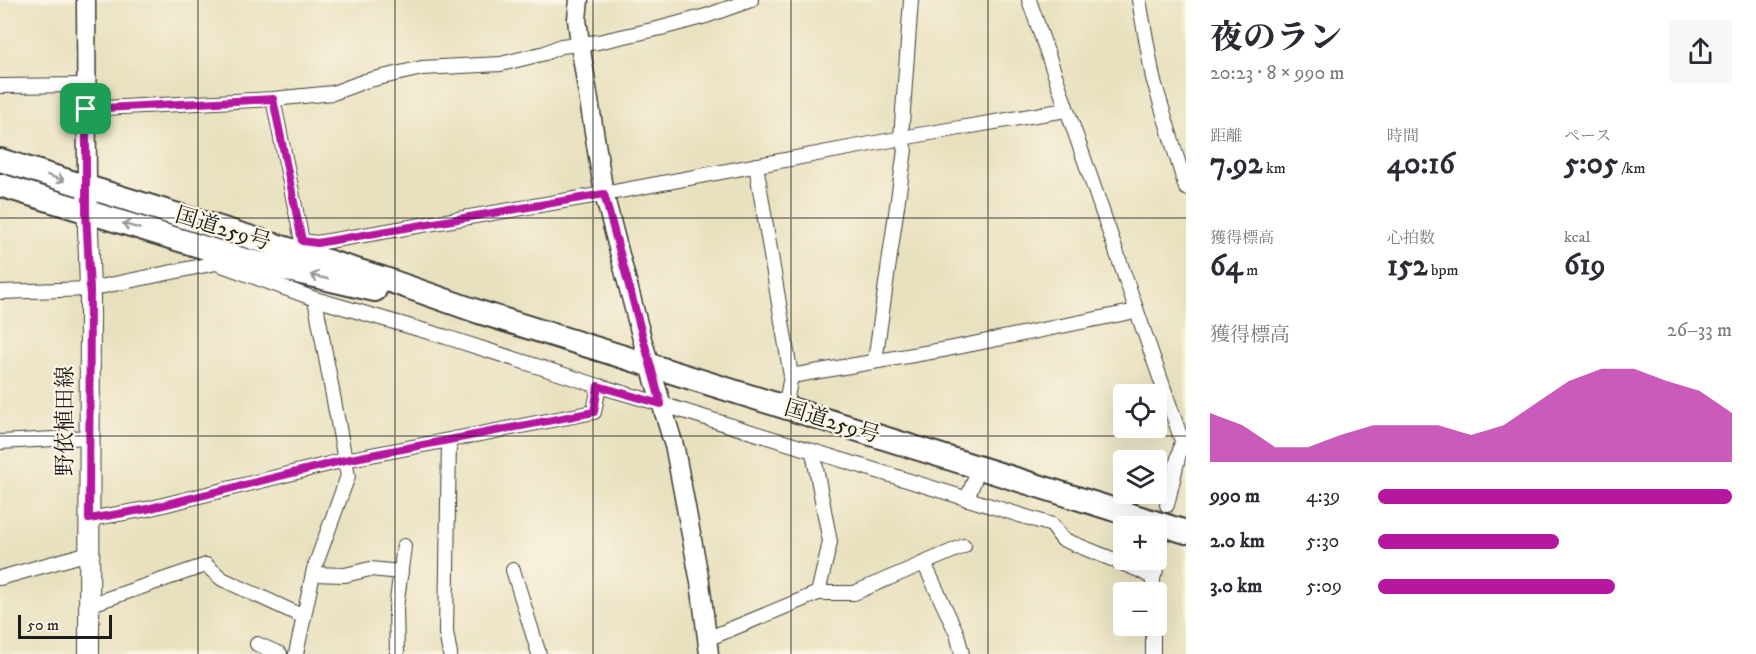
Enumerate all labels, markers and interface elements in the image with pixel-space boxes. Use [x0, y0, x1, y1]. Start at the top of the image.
text: 夜のラン [1210, 18, 1342, 59]
button: share [1669, 20, 1732, 83]
text: 20:23 · 8 × 990 m [1210, 61, 1345, 86]
pin [60, 83, 111, 134]
icon: arrive [69, 92, 102, 125]
text: 距離 [1210, 126, 1242, 146]
text: 時間 [1387, 126, 1419, 146]
text: ペース [1564, 126, 1611, 146]
text: 7.92 [1210, 146, 1262, 183]
text: 40:16 [1387, 146, 1455, 183]
text: 5:05 [1564, 146, 1618, 183]
text: km [1262, 158, 1286, 178]
text: /km [1618, 158, 1646, 178]
one-way arrow [46, 173, 65, 184]
street label: 国道259号 [172, 202, 274, 256]
one-way arrow [122, 220, 141, 231]
text: kcal [1564, 227, 1590, 247]
text: 獲得標高 [1210, 228, 1274, 248]
text: 心拍数 [1387, 228, 1435, 248]
text: 619 [1564, 247, 1605, 284]
text: 64 [1210, 248, 1243, 285]
text: 152 [1387, 248, 1427, 285]
text: m [1243, 260, 1258, 280]
text: bpm [1427, 260, 1458, 280]
one-way arrow [310, 271, 329, 283]
text: 26–33 m [1667, 318, 1732, 343]
text: 獲得標高 [1210, 323, 1290, 348]
street label: 野依植田線 [52, 366, 79, 476]
map controls [1113, 384, 1167, 636]
button: locate [1113, 384, 1167, 438]
street label: 国道259号 [781, 395, 883, 449]
button: layers [1113, 450, 1167, 504]
text: 990 m [1210, 484, 1260, 509]
text: 4:39 [1306, 484, 1340, 509]
button: + [1113, 516, 1167, 570]
text: 2.0 km [1210, 529, 1265, 554]
text: 5:30 [1306, 529, 1339, 554]
text: 3.0 km [1210, 574, 1262, 599]
text: 5:09 [1306, 574, 1342, 599]
button: − [1113, 582, 1167, 636]
scale bar [18, 612, 112, 640]
text: 50 m [27, 615, 59, 635]

